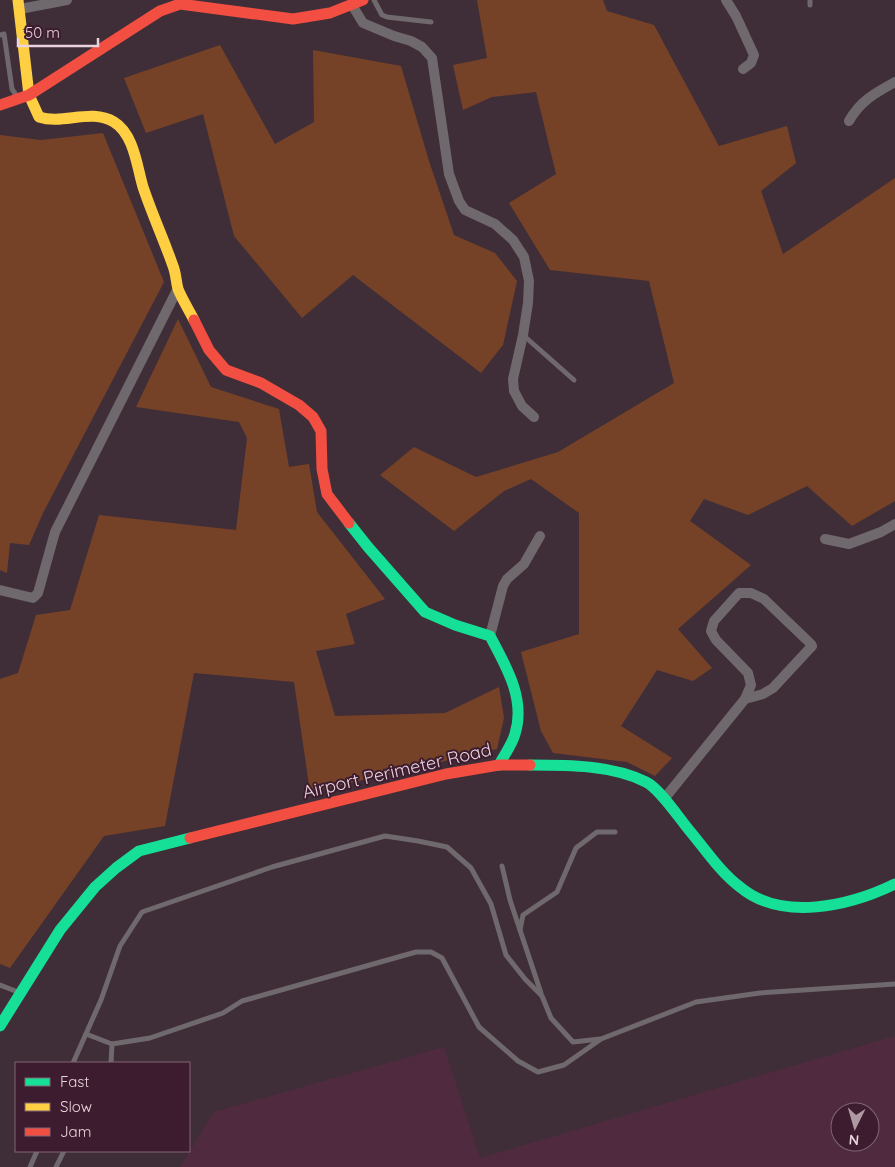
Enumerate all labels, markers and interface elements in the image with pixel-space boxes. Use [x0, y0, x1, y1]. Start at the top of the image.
scale bar [18, 15, 98, 47]
text: 50 m [25, 23, 60, 42]
street label: Airport Perimeter Road [300, 738, 493, 803]
legend [15, 1062, 190, 1152]
text: Fast [60, 1072, 89, 1091]
text: Slow [60, 1097, 92, 1116]
north arrow [830, 1102, 880, 1152]
text: Jam [60, 1122, 91, 1141]
text: N [848, 1131, 860, 1149]

